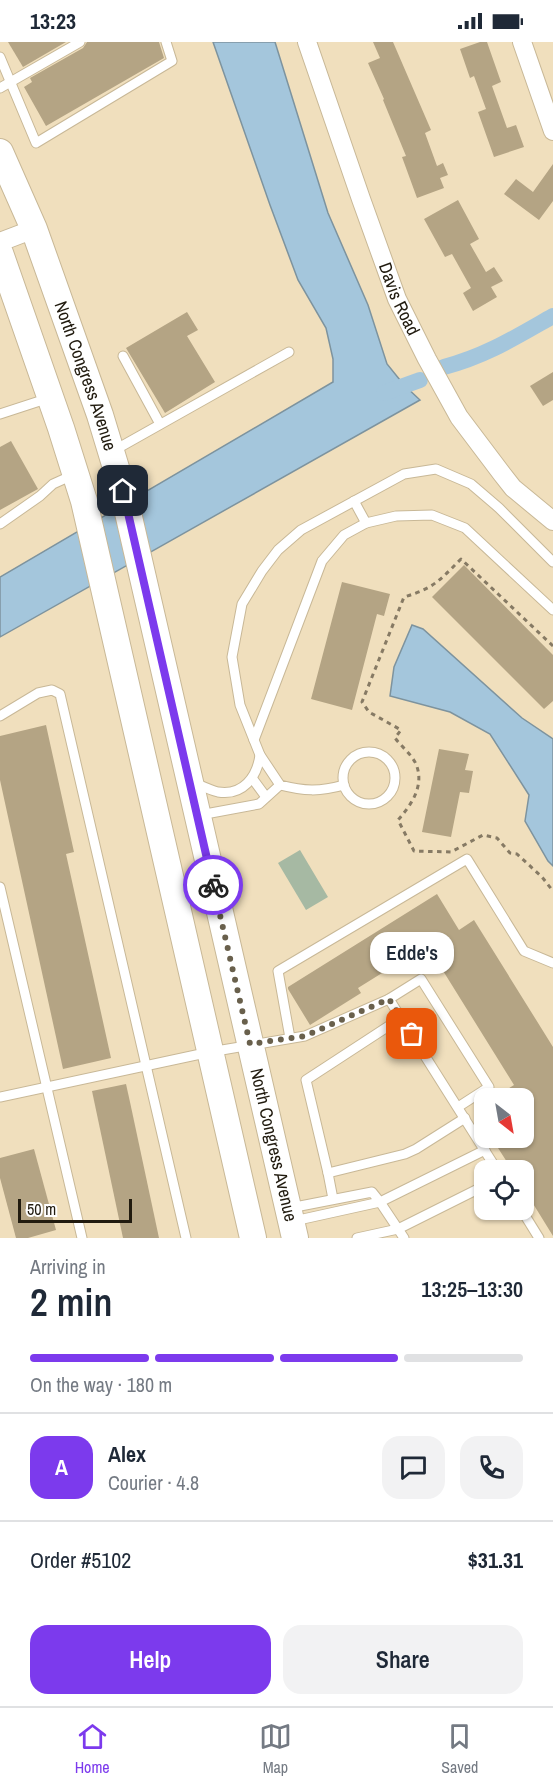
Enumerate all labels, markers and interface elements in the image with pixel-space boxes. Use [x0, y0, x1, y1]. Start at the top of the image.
text: 13:23 [30, 6, 76, 36]
street label: Davis Road [373, 259, 426, 340]
street label: North Congress Avenue [49, 298, 123, 454]
pin [97, 465, 148, 516]
icon: home [106, 474, 139, 507]
courier [183, 855, 243, 915]
icon: bike [197, 869, 230, 902]
callout: Edde's [370, 932, 454, 974]
text: Edde's [386, 939, 438, 966]
pin [386, 1008, 437, 1059]
icon: bag [395, 1017, 428, 1050]
street label: North Congress Avenue [244, 1066, 304, 1224]
north arrow [474, 1088, 534, 1148]
map controls [474, 1088, 534, 1220]
button: locate [474, 1160, 534, 1220]
scale bar [18, 1196, 132, 1224]
text: 50 m [27, 1198, 56, 1220]
text: Arriving in [30, 1253, 106, 1280]
text: 13:25–13:30 [421, 1274, 523, 1304]
text: 2 min [30, 1276, 112, 1328]
text: On the way · 180 m [30, 1371, 172, 1398]
button: chat [382, 1436, 445, 1499]
button: phone [460, 1436, 523, 1499]
text: Alex [108, 1439, 146, 1469]
text: A [55, 1452, 68, 1482]
text: Courier · 4.8 [108, 1469, 199, 1496]
text: Order #5102 [30, 1545, 131, 1575]
text: $31.31 [468, 1545, 523, 1575]
button: Help [30, 1625, 271, 1694]
button: Share [283, 1625, 523, 1694]
tab: Home [75, 1720, 110, 1778]
tab: Map [259, 1720, 292, 1778]
tab: Saved [441, 1720, 478, 1778]

